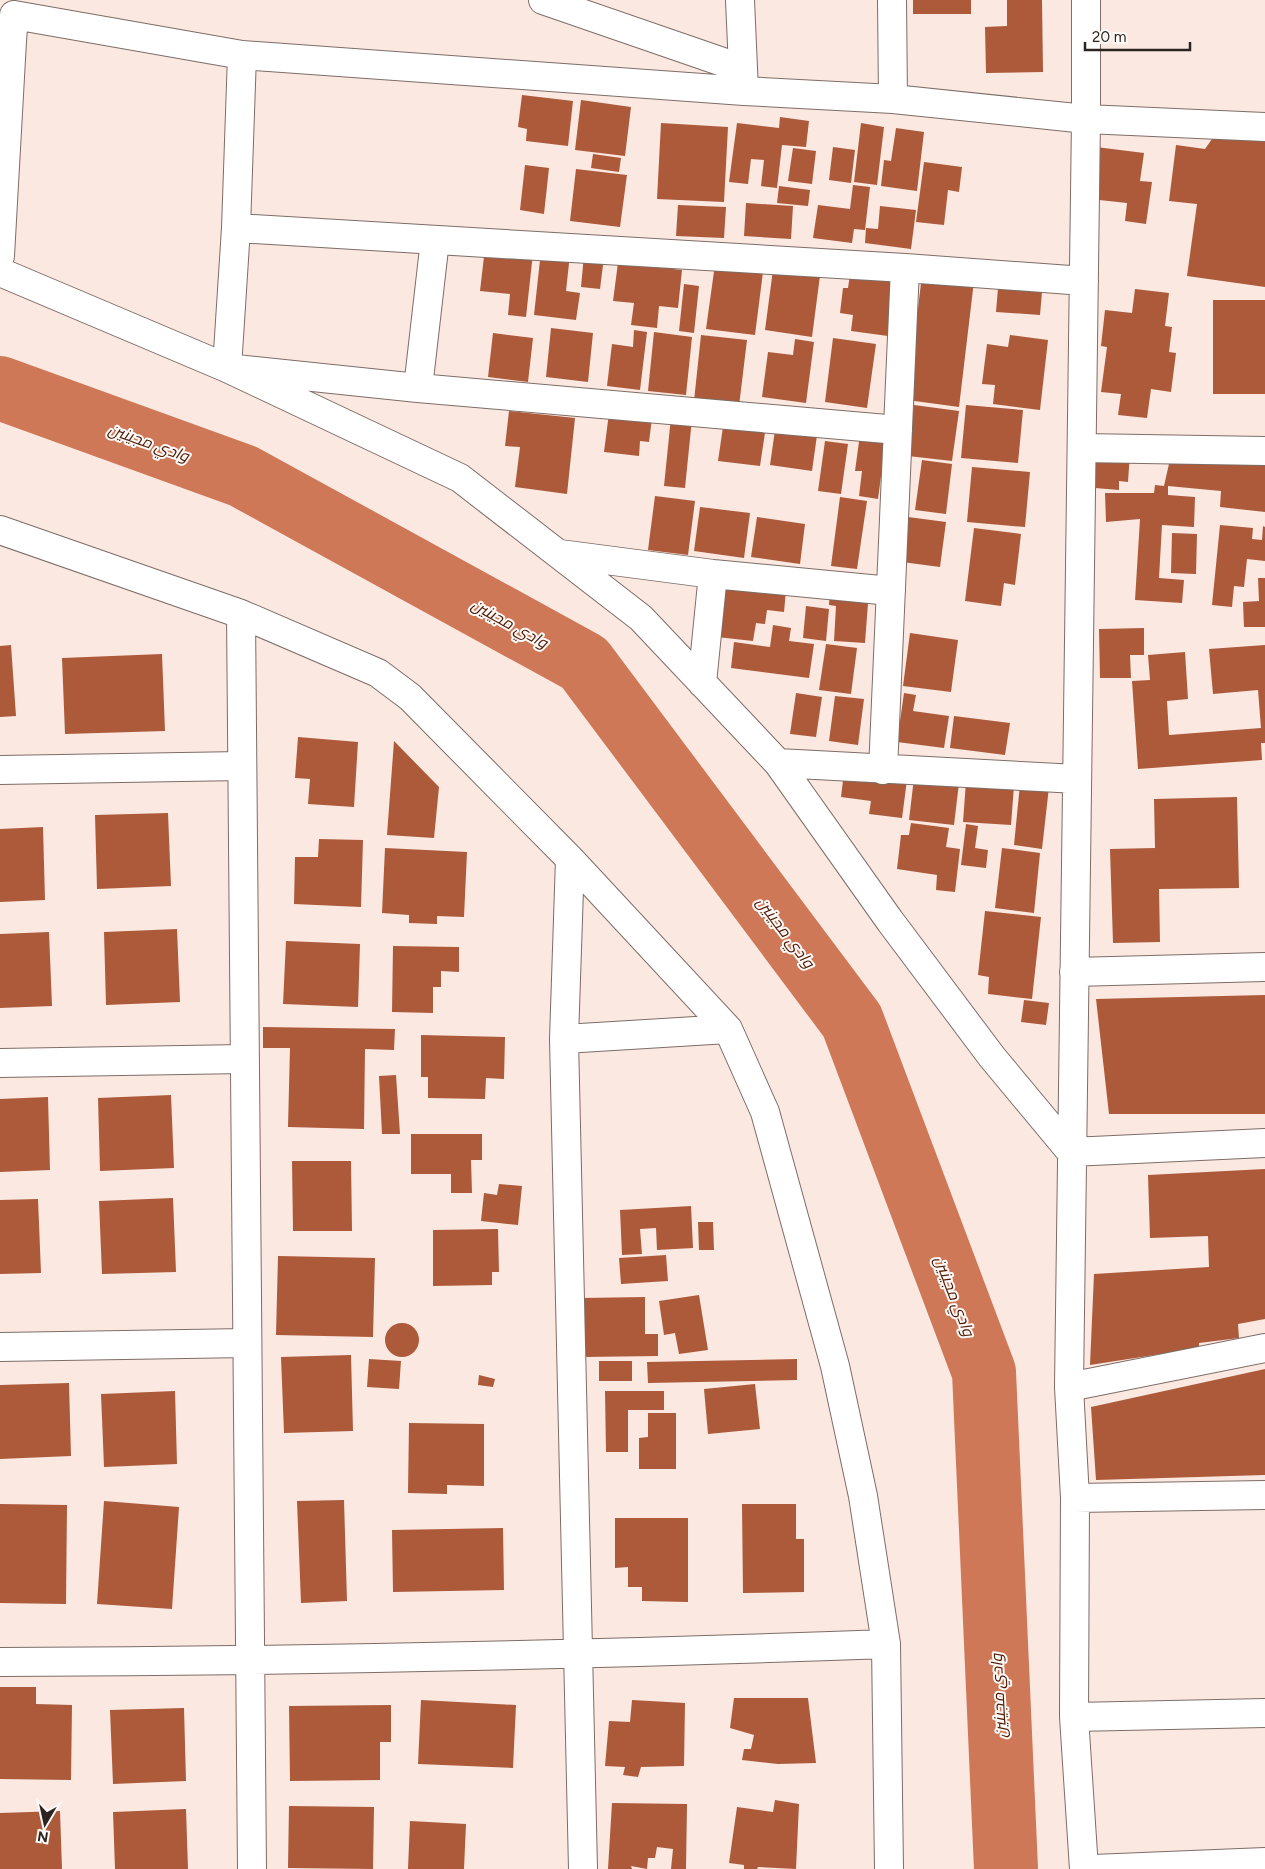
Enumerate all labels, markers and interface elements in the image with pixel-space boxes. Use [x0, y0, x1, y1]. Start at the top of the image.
scale bar [1085, 20, 1190, 52]
text: 20 m [1092, 28, 1126, 46]
water label: وادي مجينين [105, 419, 193, 469]
water label: وادي مجينين [467, 595, 552, 655]
water label: وادي مجينين [750, 893, 819, 974]
water label: وادي مجينين [928, 1253, 979, 1341]
water label: وادي مجينين [987, 1652, 1013, 1739]
north arrow [20, 1799, 70, 1849]
text: N [36, 1827, 50, 1846]

